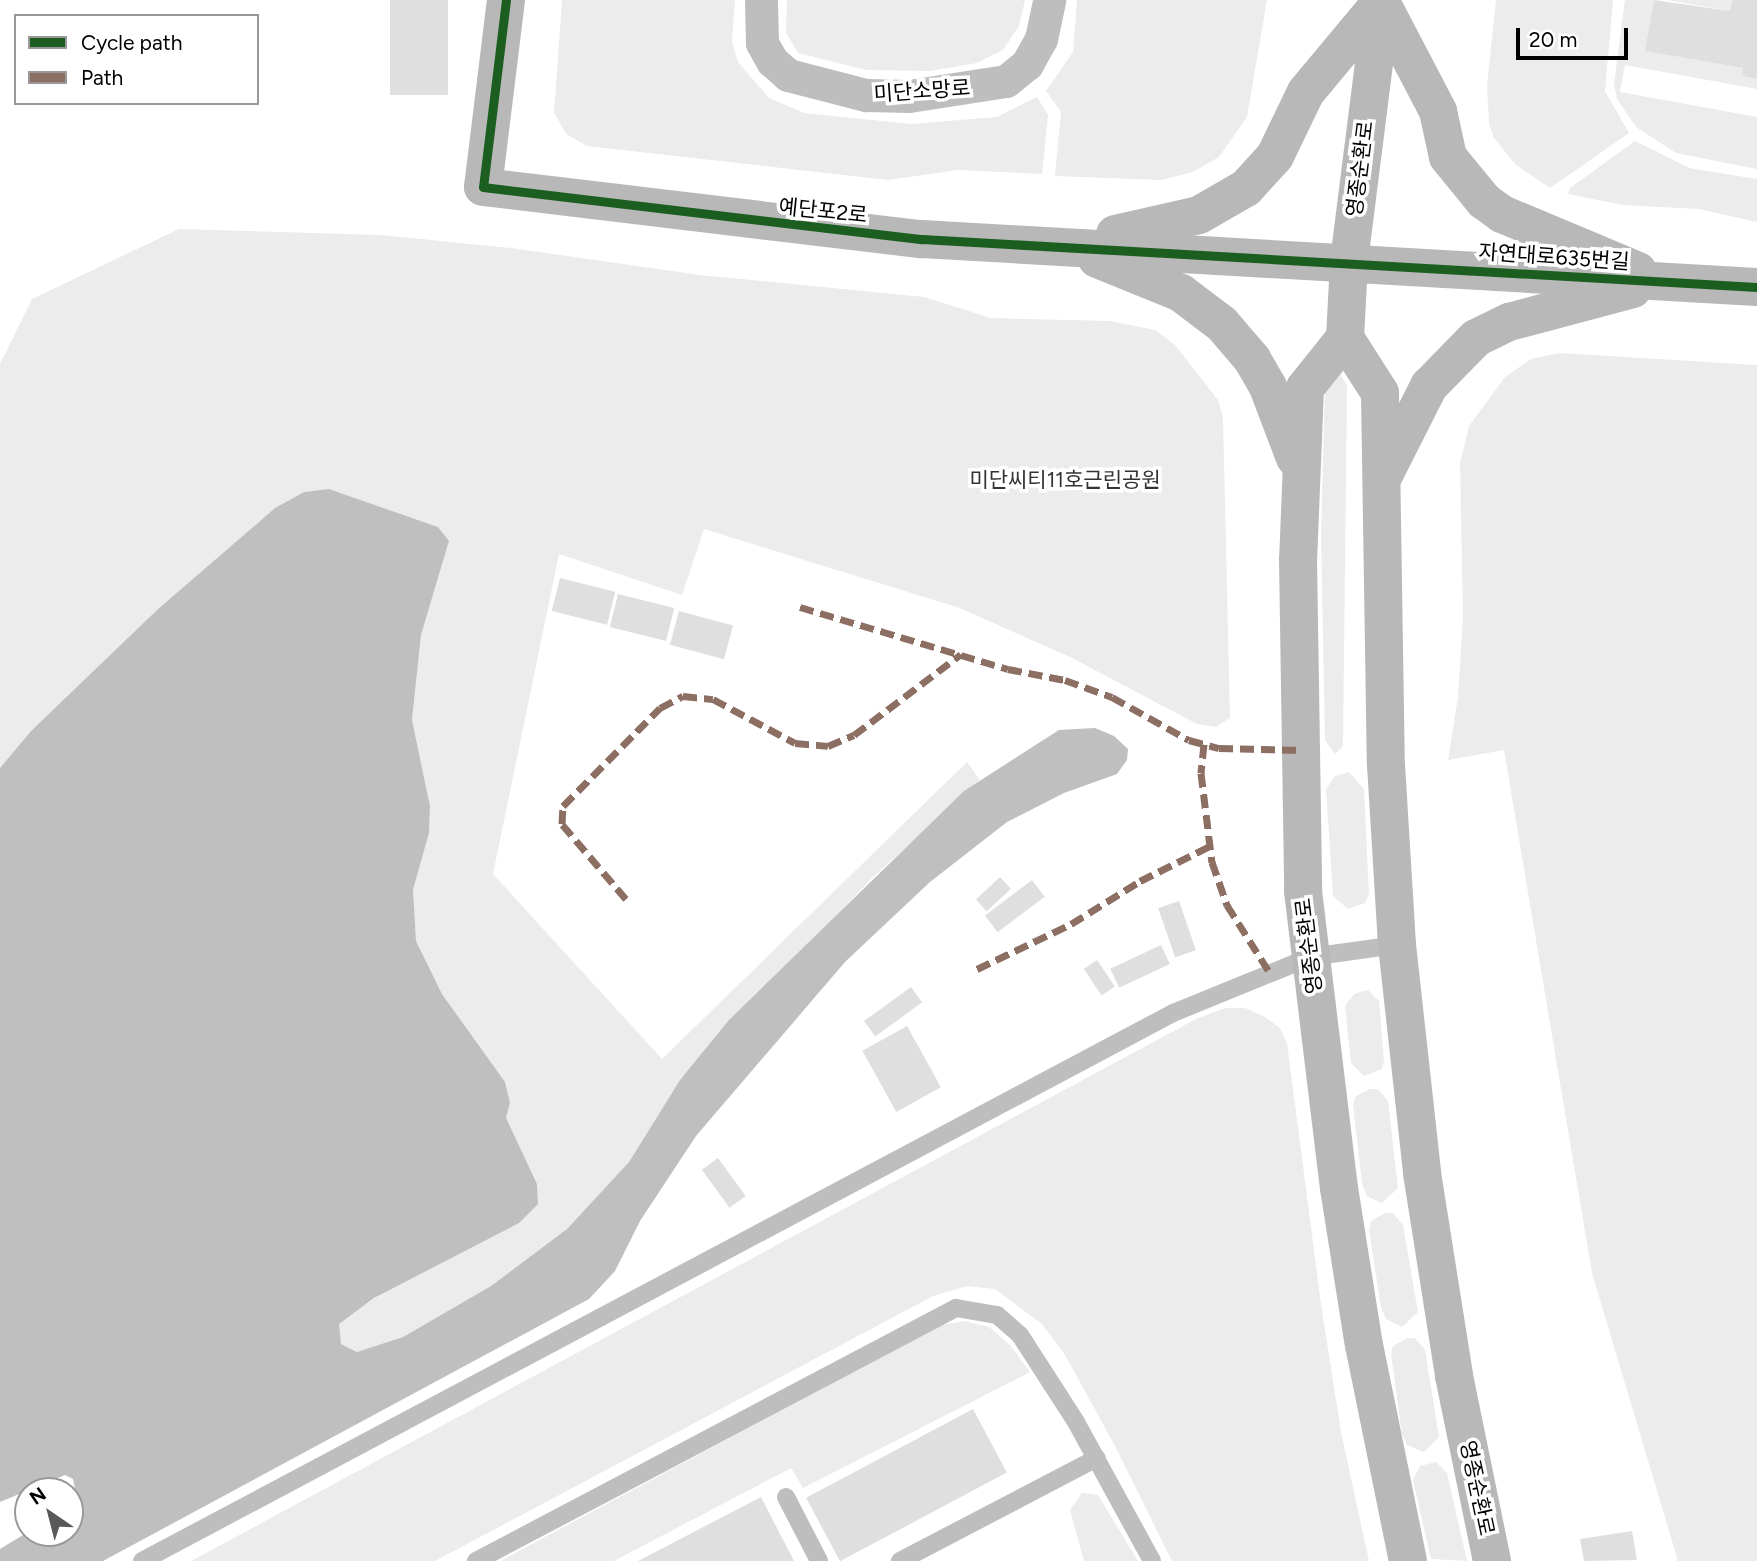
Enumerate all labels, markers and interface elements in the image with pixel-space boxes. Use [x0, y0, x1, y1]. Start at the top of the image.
legend [14, 14, 259, 105]
scale bar [1519, 14, 1631, 58]
text: 20 m [1529, 27, 1577, 52]
text: Cycle path [81, 30, 182, 55]
text: Path [81, 65, 123, 90]
street label: 미단소망로 [873, 75, 971, 107]
street label: 영종순환로 [1342, 120, 1378, 218]
street label: 예단포2로 [777, 194, 869, 228]
street label: 자연대로635번길 [1478, 239, 1630, 275]
park label: 미단씨티11호근린공원 [969, 467, 1161, 493]
street label: 영종순환로 [1291, 897, 1327, 995]
street label: 영종순환로 [1455, 1438, 1499, 1538]
north arrow [14, 1477, 84, 1547]
text: N [25, 1482, 50, 1510]

